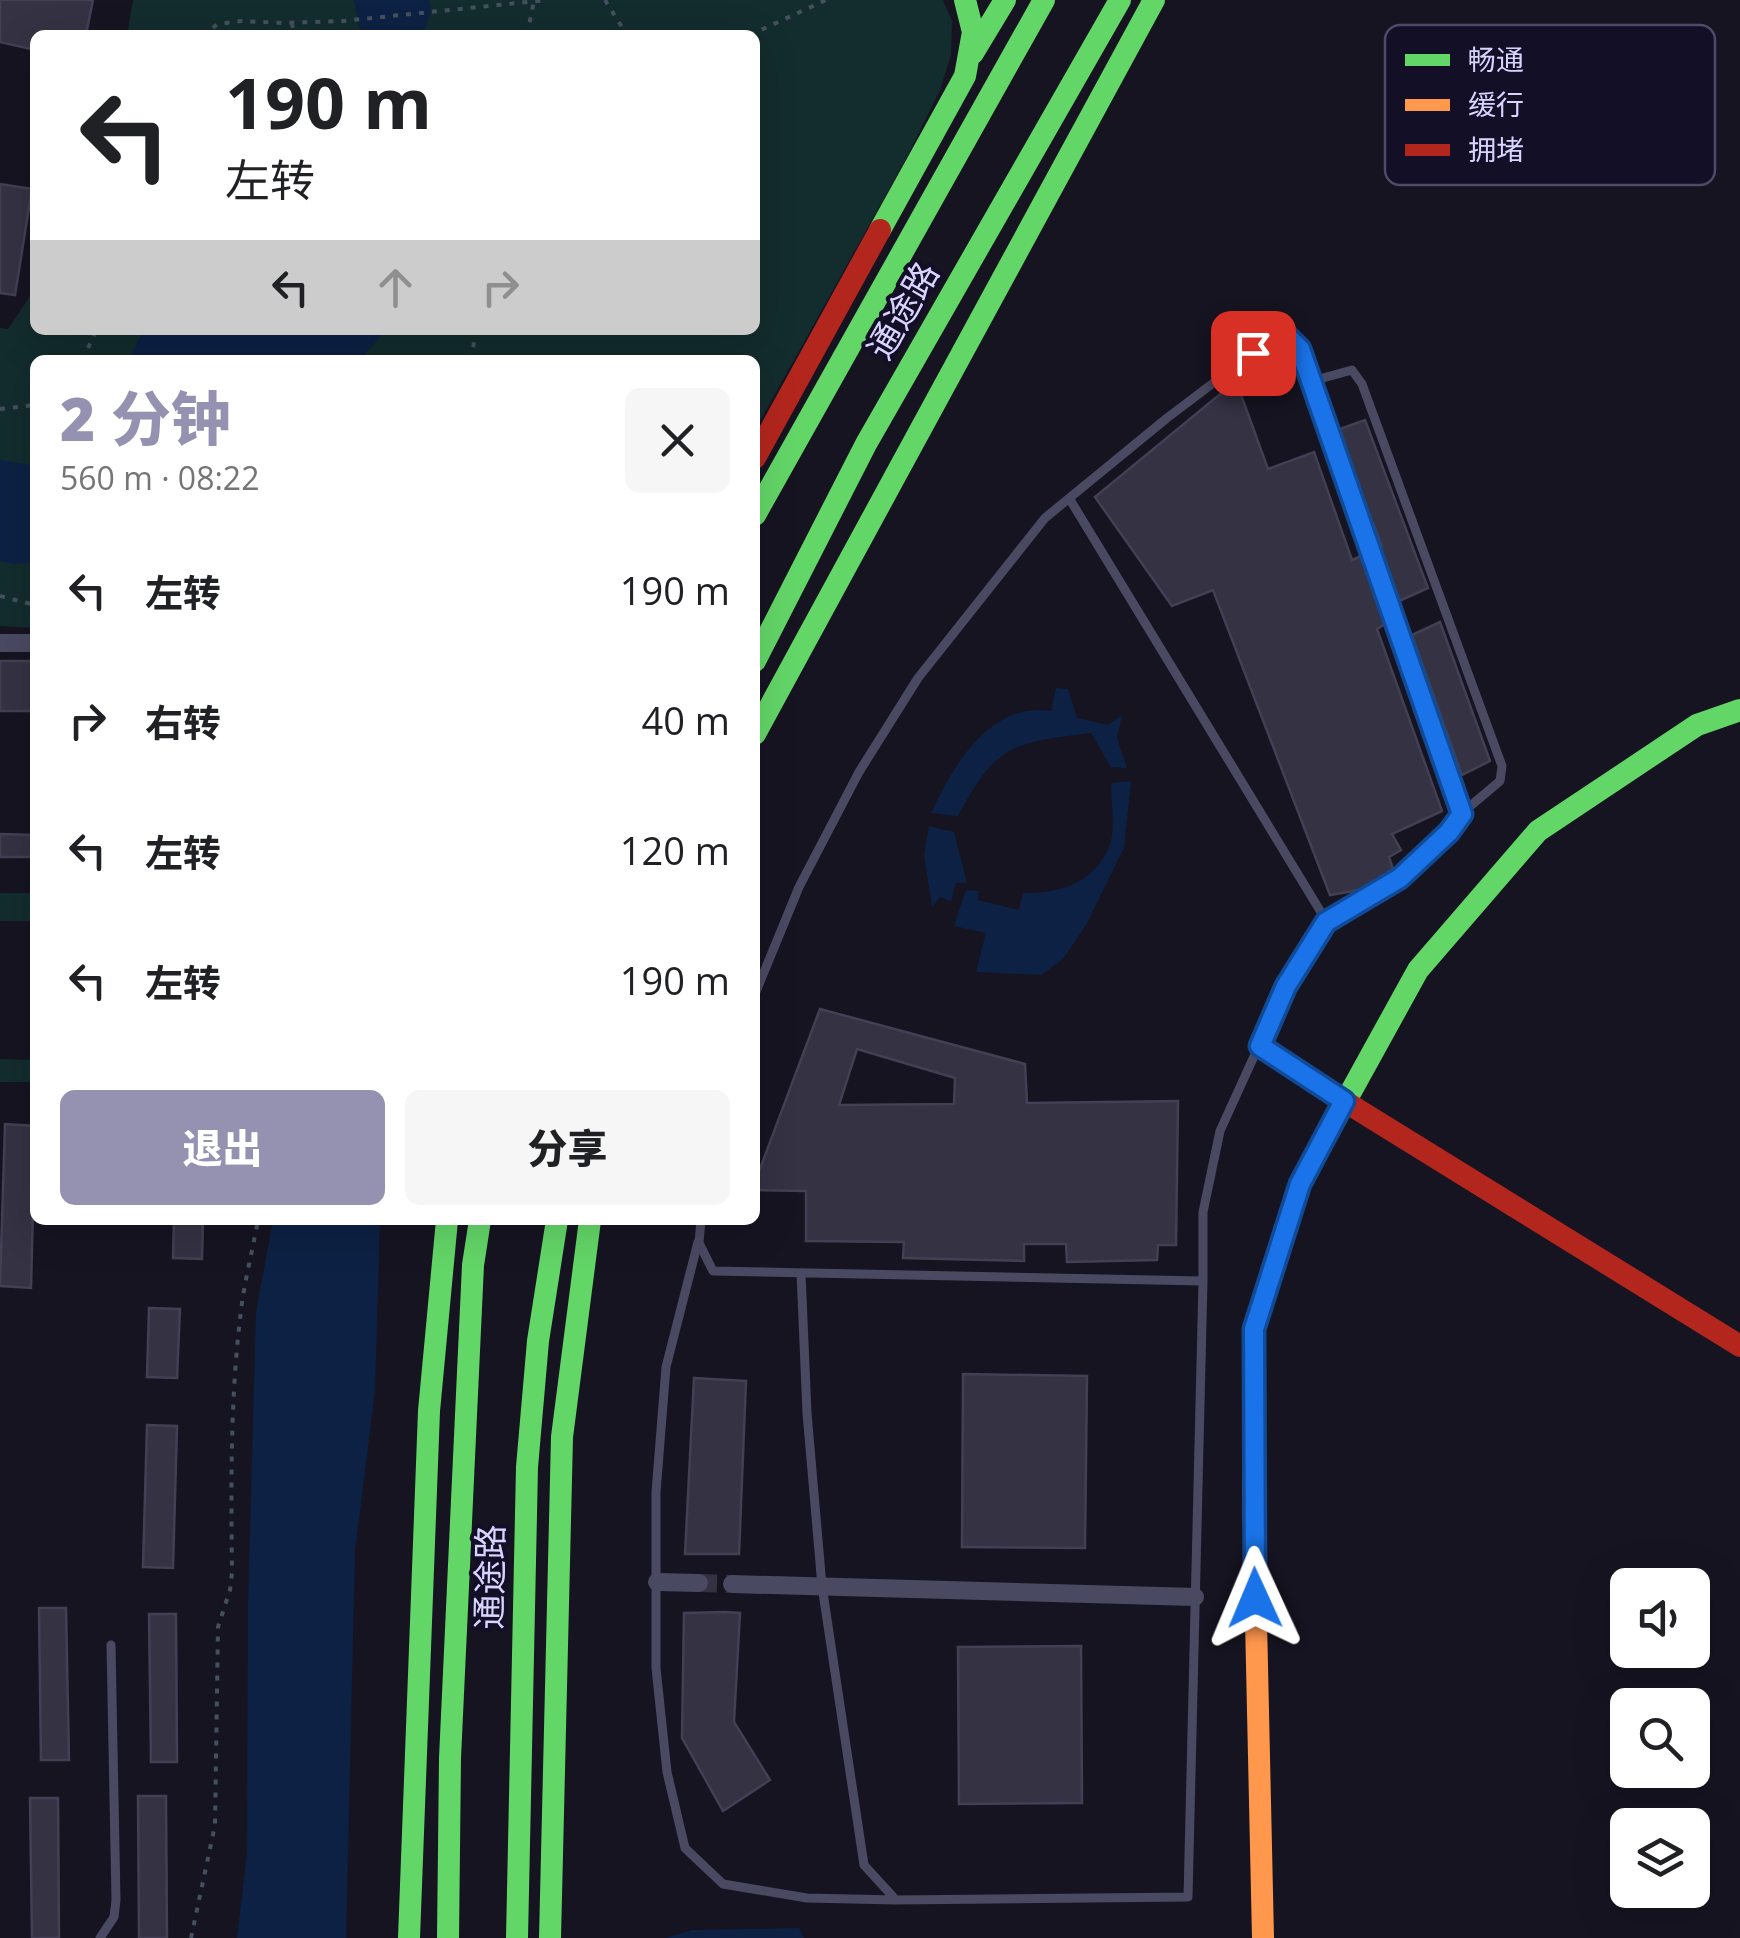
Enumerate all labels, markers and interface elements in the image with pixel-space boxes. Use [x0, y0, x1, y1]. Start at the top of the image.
legend [1385, 25, 1715, 185]
text: 畅通 [1468, 40, 1524, 78]
text: 190 m [225, 54, 432, 150]
icon: left [60, 70, 190, 200]
text: 缓行 [1468, 85, 1524, 123]
text: 拥堵 [1468, 130, 1524, 168]
text: 左转 [225, 149, 315, 210]
street label: 通途路 [855, 253, 949, 367]
icon: left [263, 260, 318, 315]
icon: ahead [368, 260, 423, 315]
icon: right [473, 260, 528, 315]
pin [1211, 311, 1296, 396]
icon: arrive [1226, 326, 1281, 381]
text: 2 分钟 [60, 377, 231, 459]
button: close [625, 388, 730, 493]
text: 560 m · 08:22 [60, 456, 259, 499]
icon: left [60, 563, 115, 618]
text: 190 m [620, 564, 730, 616]
text: 左转 [145, 566, 221, 618]
icon: right [60, 693, 115, 748]
text: 40 m [641, 694, 730, 746]
text: 右转 [145, 696, 221, 748]
icon: left [60, 823, 115, 878]
text: 120 m [620, 824, 730, 876]
text: 左转 [145, 826, 221, 878]
icon: left [60, 953, 115, 1008]
text: 190 m [620, 954, 730, 1006]
text: 左转 [145, 956, 221, 1008]
button: 退出 [60, 1090, 385, 1205]
button: 分享 [405, 1090, 730, 1205]
street label: 通途路 [465, 1524, 513, 1630]
position arrow [1203, 1546, 1307, 1650]
map controls [1610, 1568, 1710, 1908]
button: sound [1610, 1568, 1710, 1668]
button: search [1610, 1688, 1710, 1788]
button: layers [1610, 1808, 1710, 1908]

